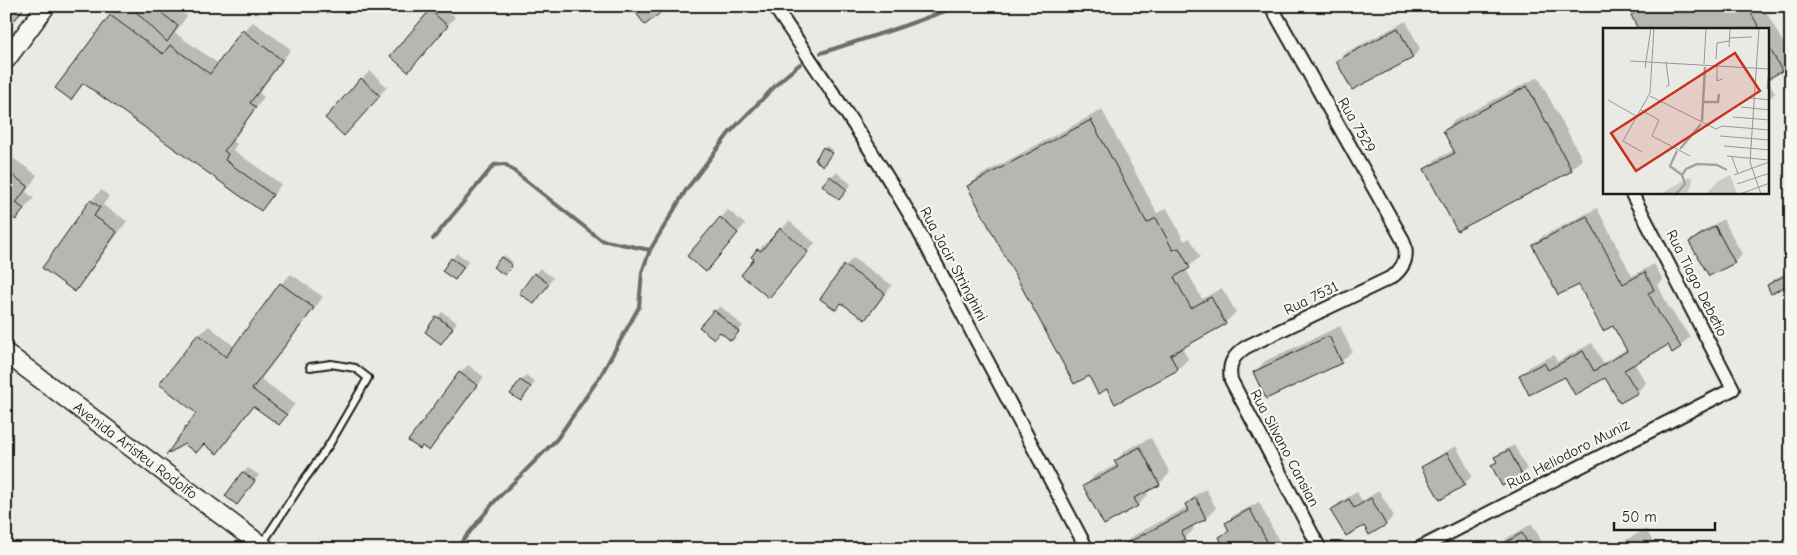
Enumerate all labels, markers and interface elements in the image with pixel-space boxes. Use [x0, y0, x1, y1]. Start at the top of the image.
inset map [1603, 28, 1770, 194]
street label: Rua 7529 [1334, 94, 1380, 156]
street label: Rua Jacir Stringhini [916, 204, 992, 324]
street label: Rua Tiago Debetio [1662, 227, 1732, 339]
street label: Rua 7531 [1281, 277, 1341, 319]
street label: Rua Silvano Cansian [1246, 386, 1324, 510]
street label: Avenida Aristeu Rodolfo [70, 398, 201, 503]
street label: Rua Heliodoro Muniz [1504, 415, 1633, 493]
scale bar [1614, 500, 1716, 532]
text: 50 m [1622, 508, 1657, 526]

